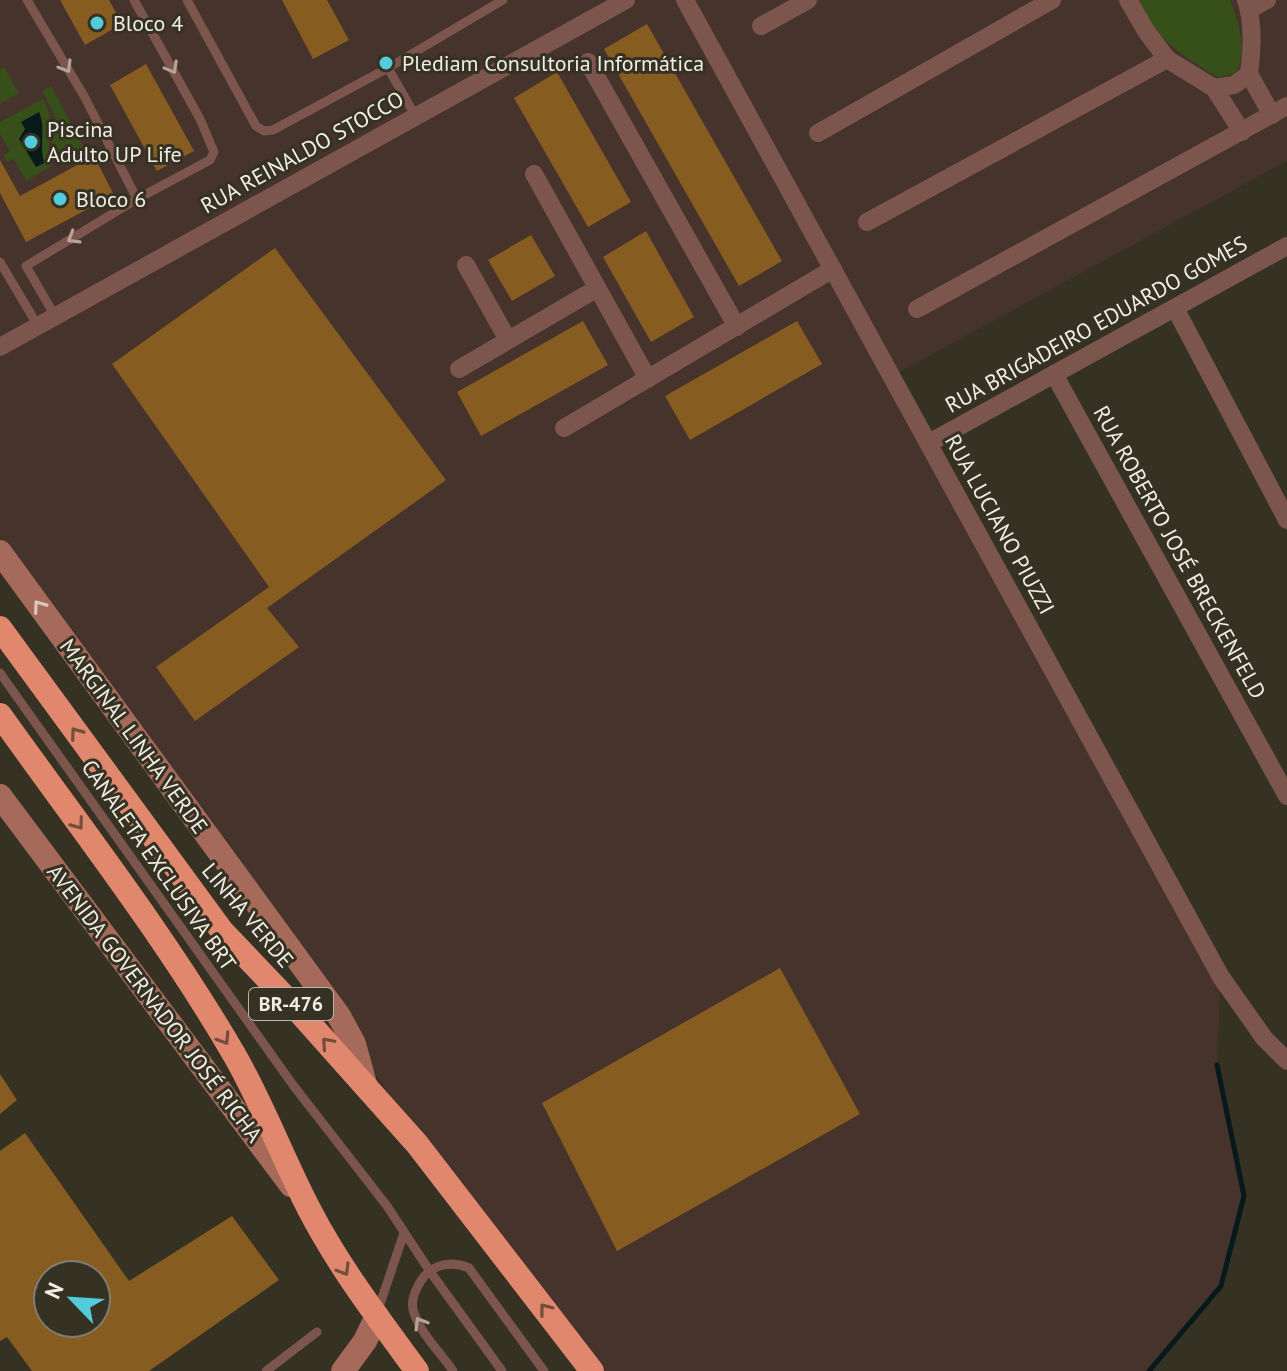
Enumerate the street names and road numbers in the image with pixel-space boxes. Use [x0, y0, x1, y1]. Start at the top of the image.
street label: RUA REINALDO STOCCO [196, 85, 408, 219]
street label: RUA BRIGADEIRO EDUARDO GOMES [940, 229, 1252, 419]
street label: RUA ROBERTO JOSÉ BRECKENFELD [1088, 400, 1272, 704]
street label: RUA LUCIANO PIUZZI [939, 429, 1061, 619]
street label: MARGINAL LINHA VERDE [54, 633, 214, 839]
street label: CANALETA EXCLUSIVA BRT [76, 754, 242, 976]
street label: LINHA VERDE [196, 857, 300, 973]
street label: AVENIDA GOVERNADOR JOSÉ RICHA [41, 858, 269, 1148]
road number: BR-476 [249, 988, 333, 1020]

